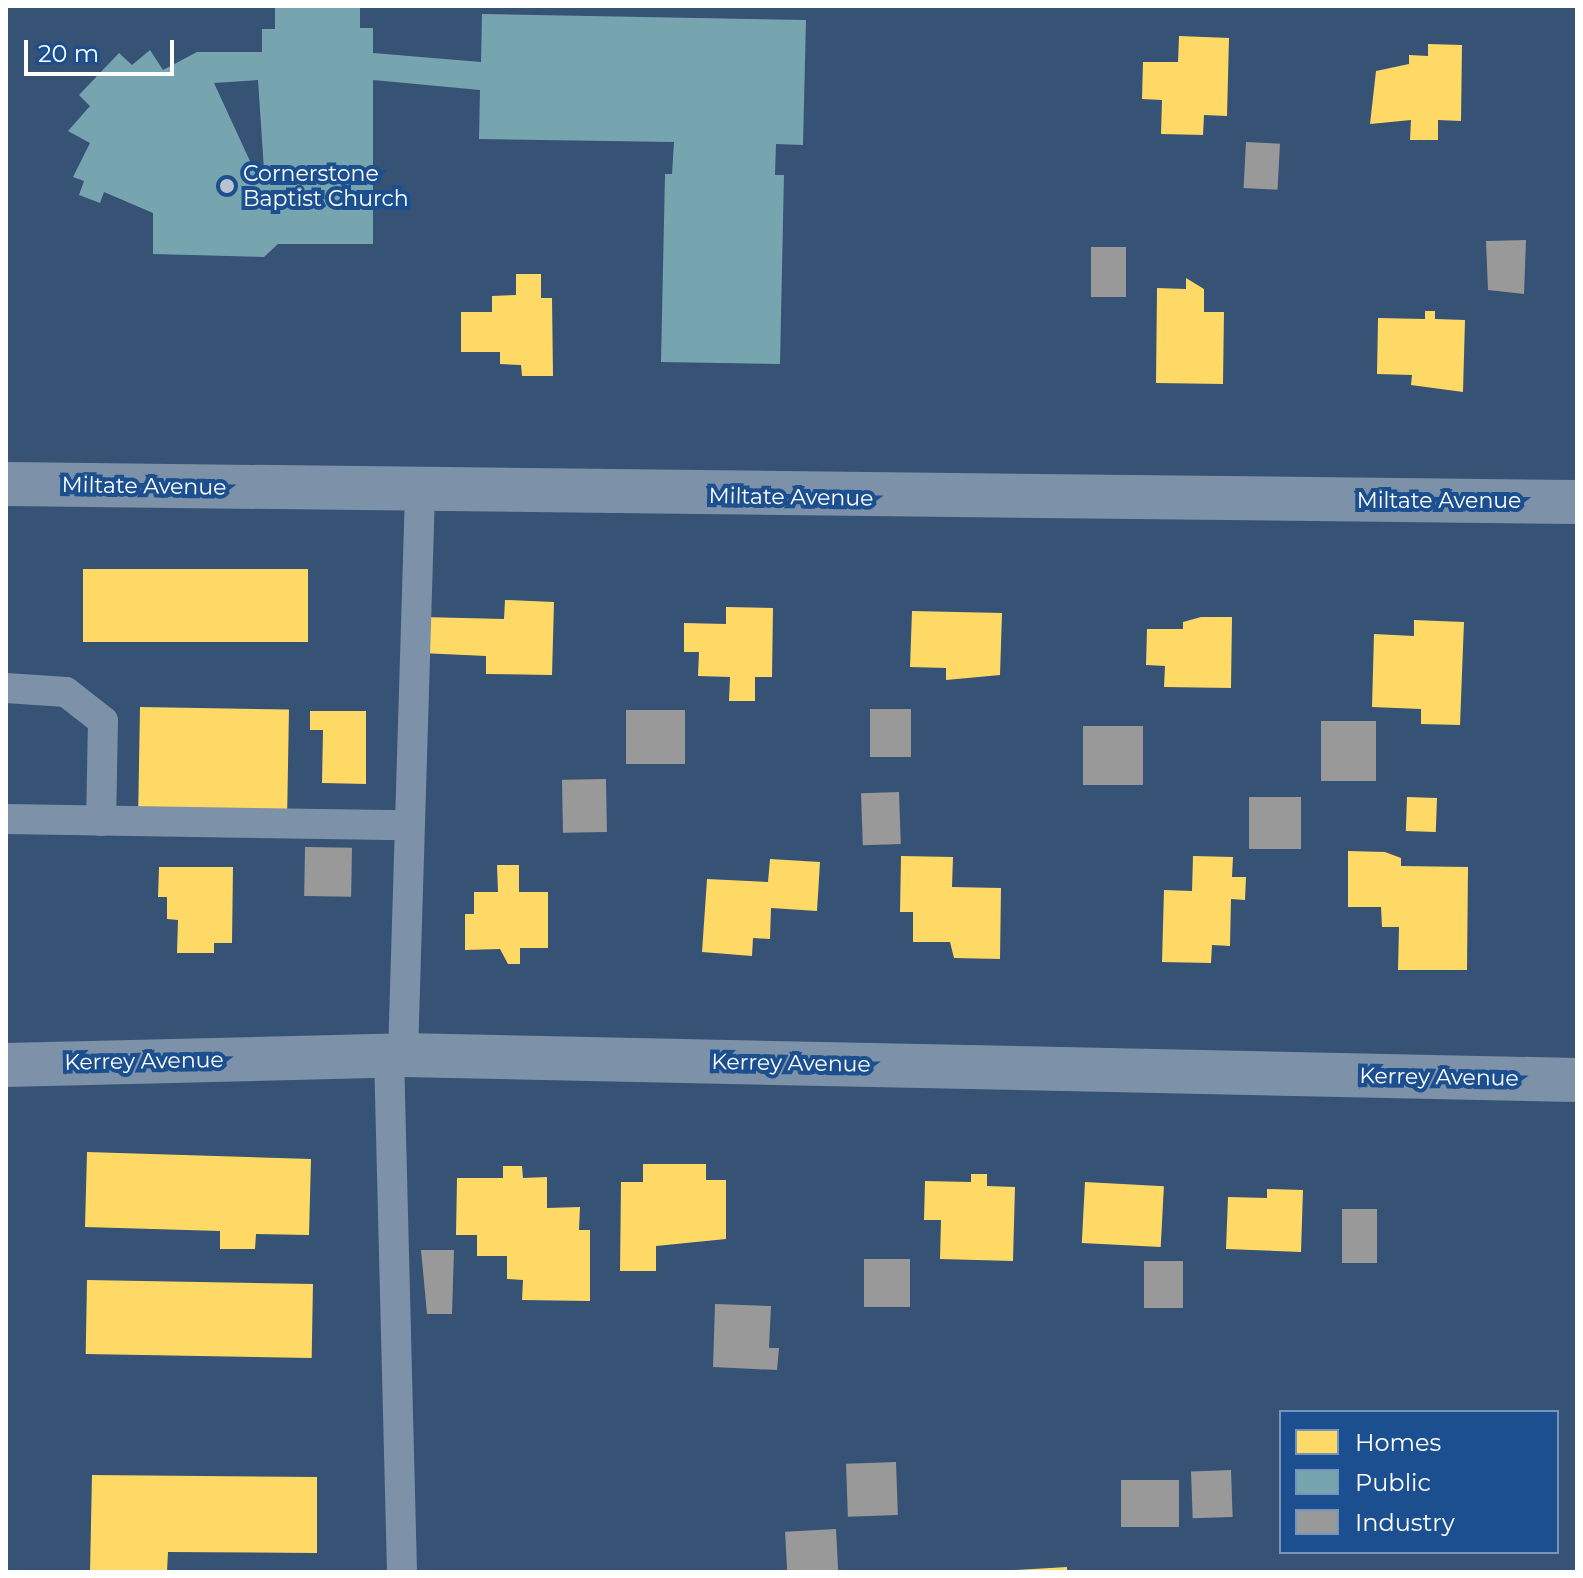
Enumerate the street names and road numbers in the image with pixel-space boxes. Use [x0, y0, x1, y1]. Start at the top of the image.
street label: Miltate Avenue [61, 471, 227, 501]
street label: Miltate Avenue [708, 482, 874, 512]
street label: Miltate Avenue [1357, 488, 1521, 514]
street label: Kerrey Avenue [64, 1046, 224, 1076]
street label: Kerrey Avenue [711, 1048, 871, 1078]
street label: Kerrey Avenue [1359, 1062, 1519, 1092]

